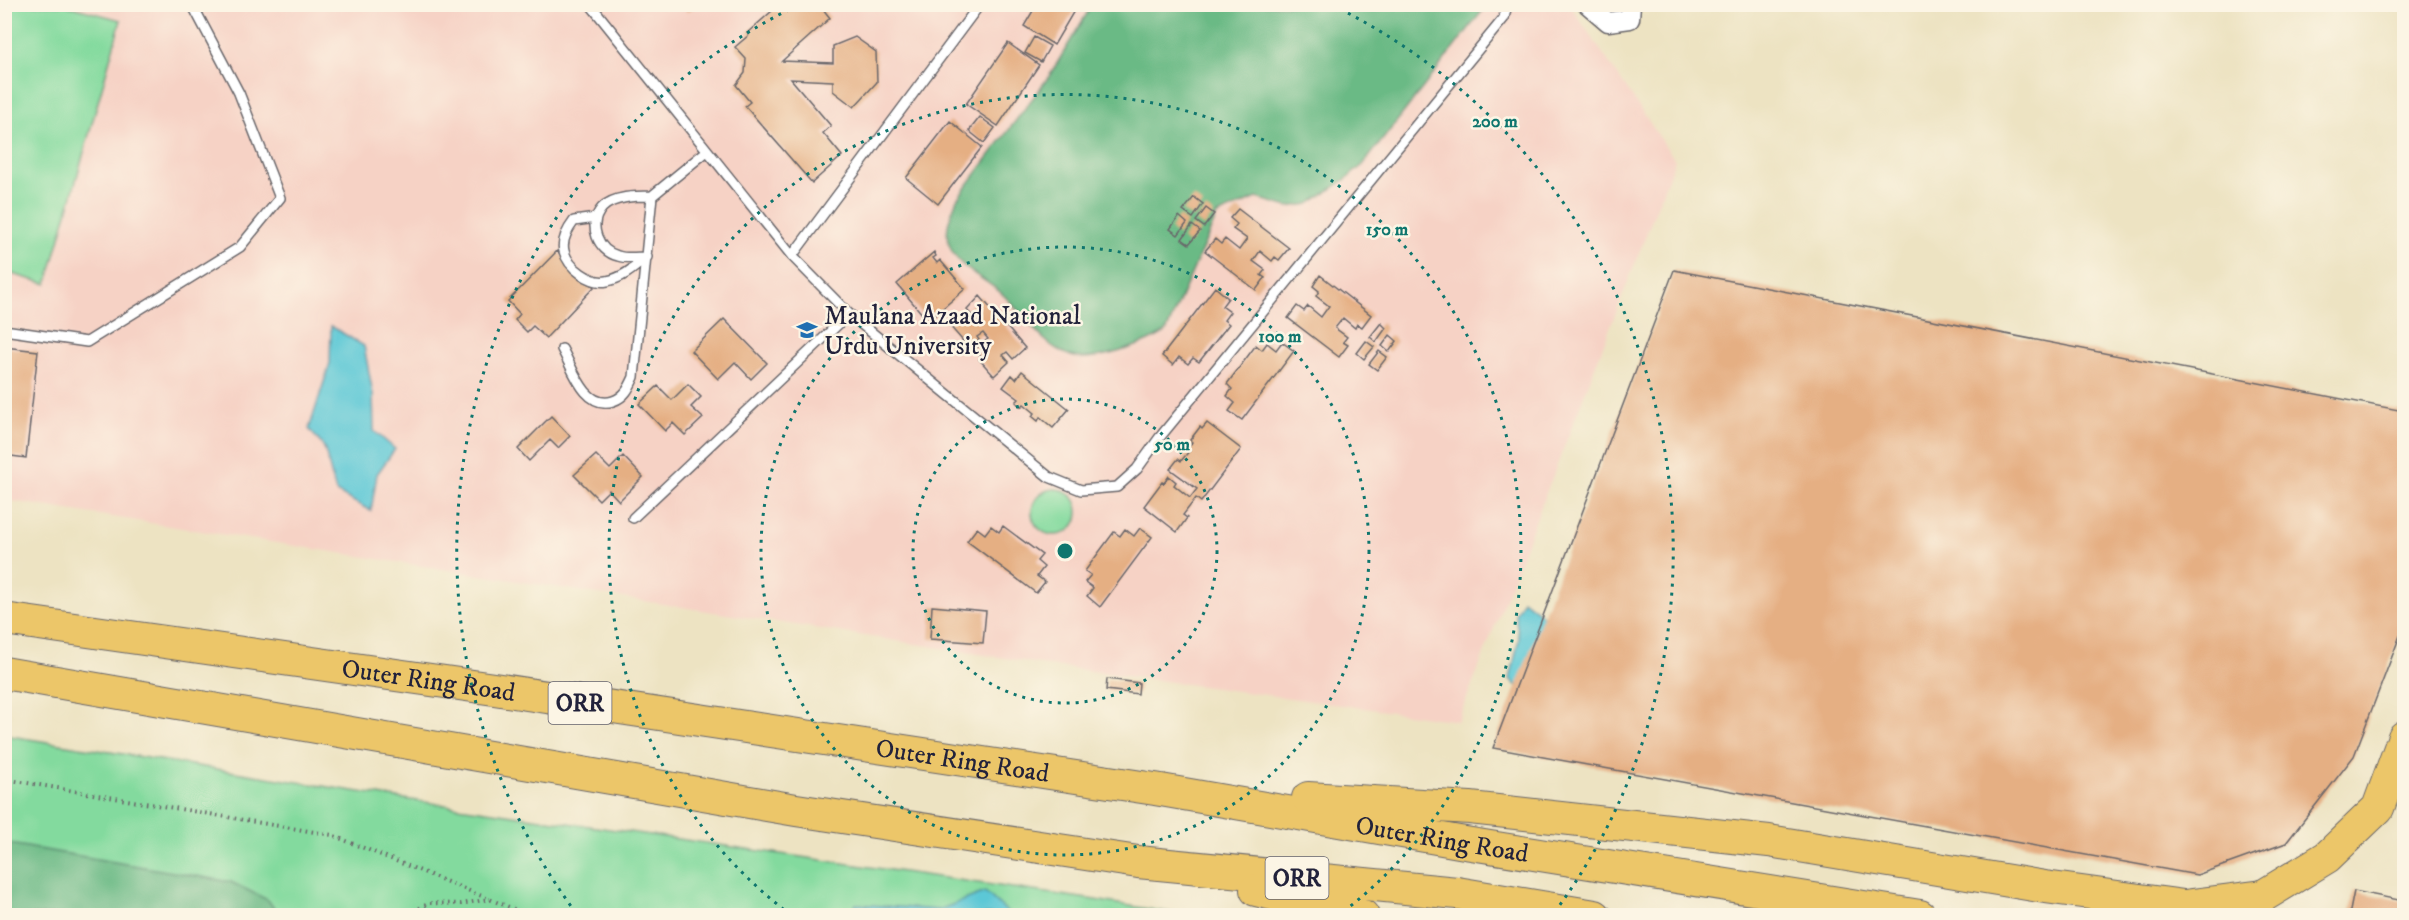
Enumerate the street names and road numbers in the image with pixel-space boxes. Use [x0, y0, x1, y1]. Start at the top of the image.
street label: Outer Ring Road [339, 652, 518, 710]
road number: ORR [548, 682, 612, 724]
street label: Outer Ring Road [873, 732, 1051, 791]
street label: Outer Ring Road [1353, 809, 1531, 871]
road number: ORR [1266, 857, 1328, 899]

